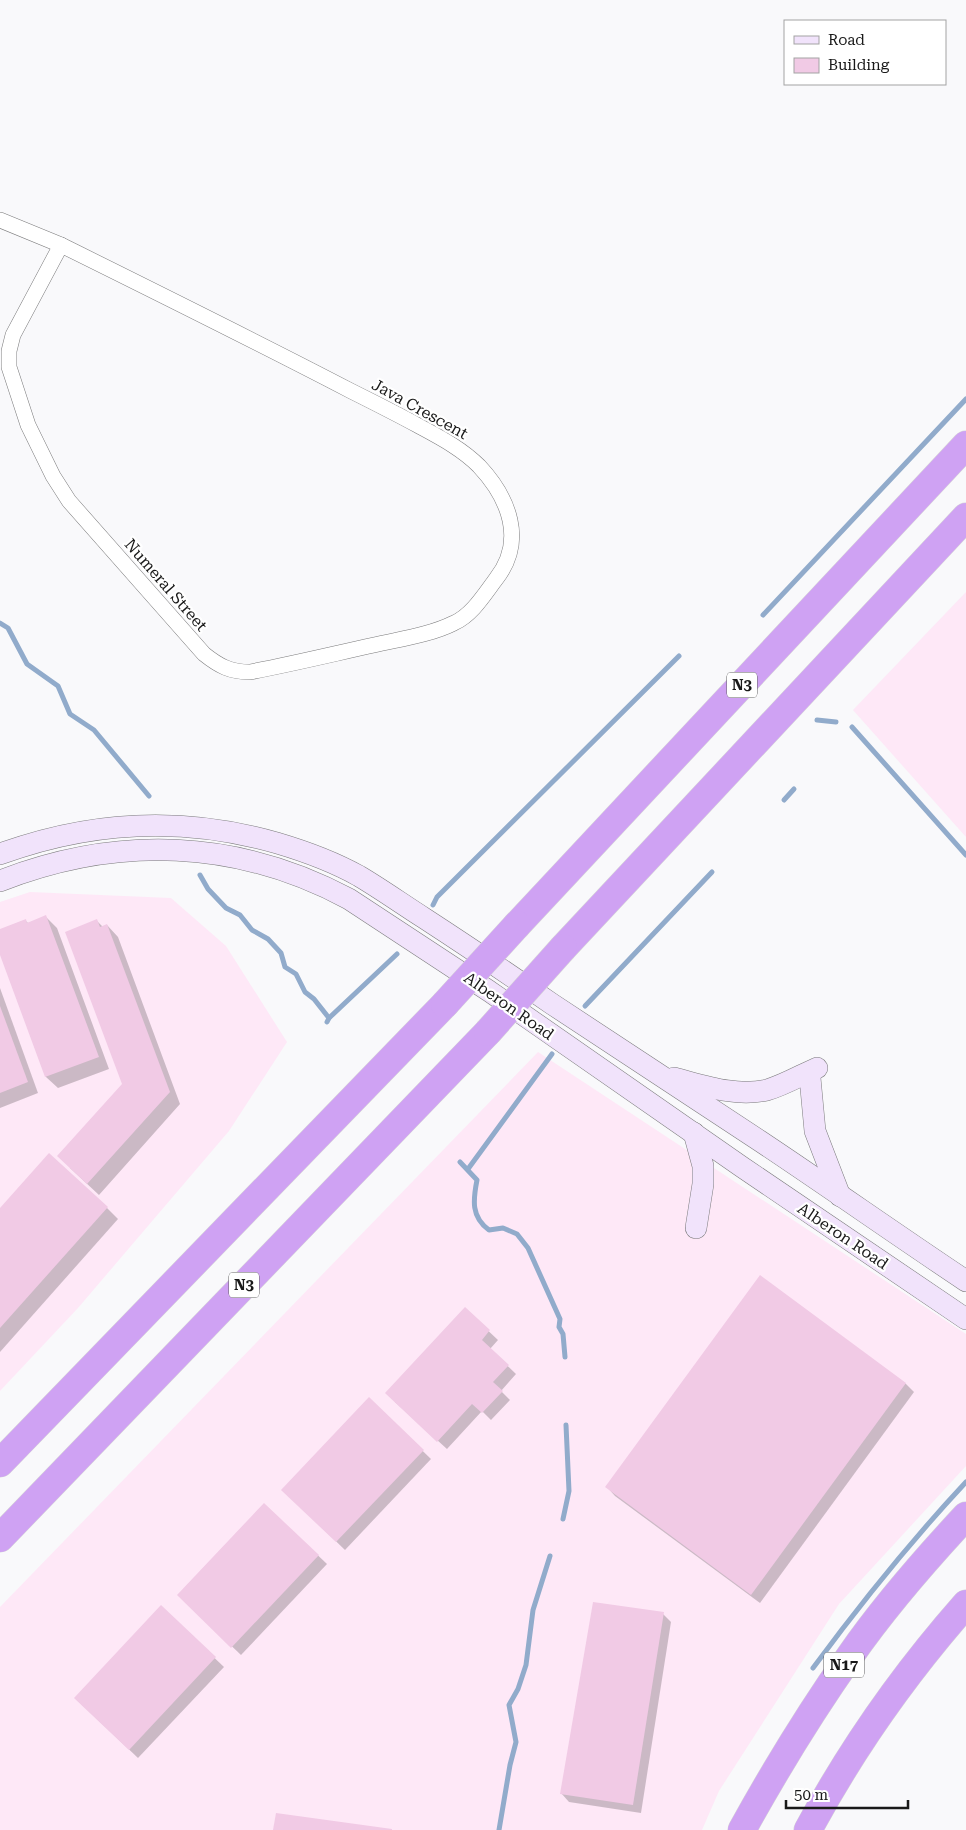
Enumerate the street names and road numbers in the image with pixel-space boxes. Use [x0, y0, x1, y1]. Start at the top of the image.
street label: Java Crescent [369, 375, 471, 443]
street label: Numeral Street [121, 535, 211, 635]
road number: N3 [727, 672, 757, 698]
street label: Alberon Road [460, 968, 558, 1044]
street label: Alberon Road [794, 1199, 892, 1273]
road number: N3 [229, 1272, 259, 1298]
road number: N17 [824, 1652, 864, 1678]

